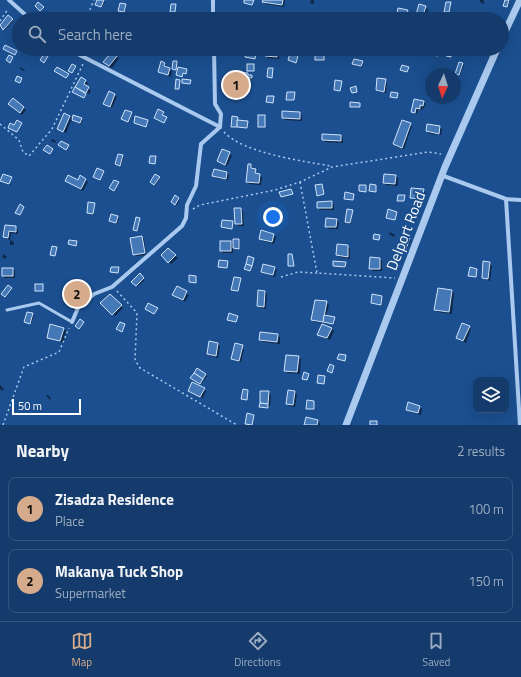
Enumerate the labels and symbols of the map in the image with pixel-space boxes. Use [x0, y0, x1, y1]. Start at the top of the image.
north arrow [425, 68, 461, 104]
pin: 1 [223, 70, 249, 100]
street label: Delport Road [380, 188, 431, 274]
your location [263, 207, 283, 227]
pin: 2 [64, 279, 90, 309]
scale bar [12, 397, 81, 416]

